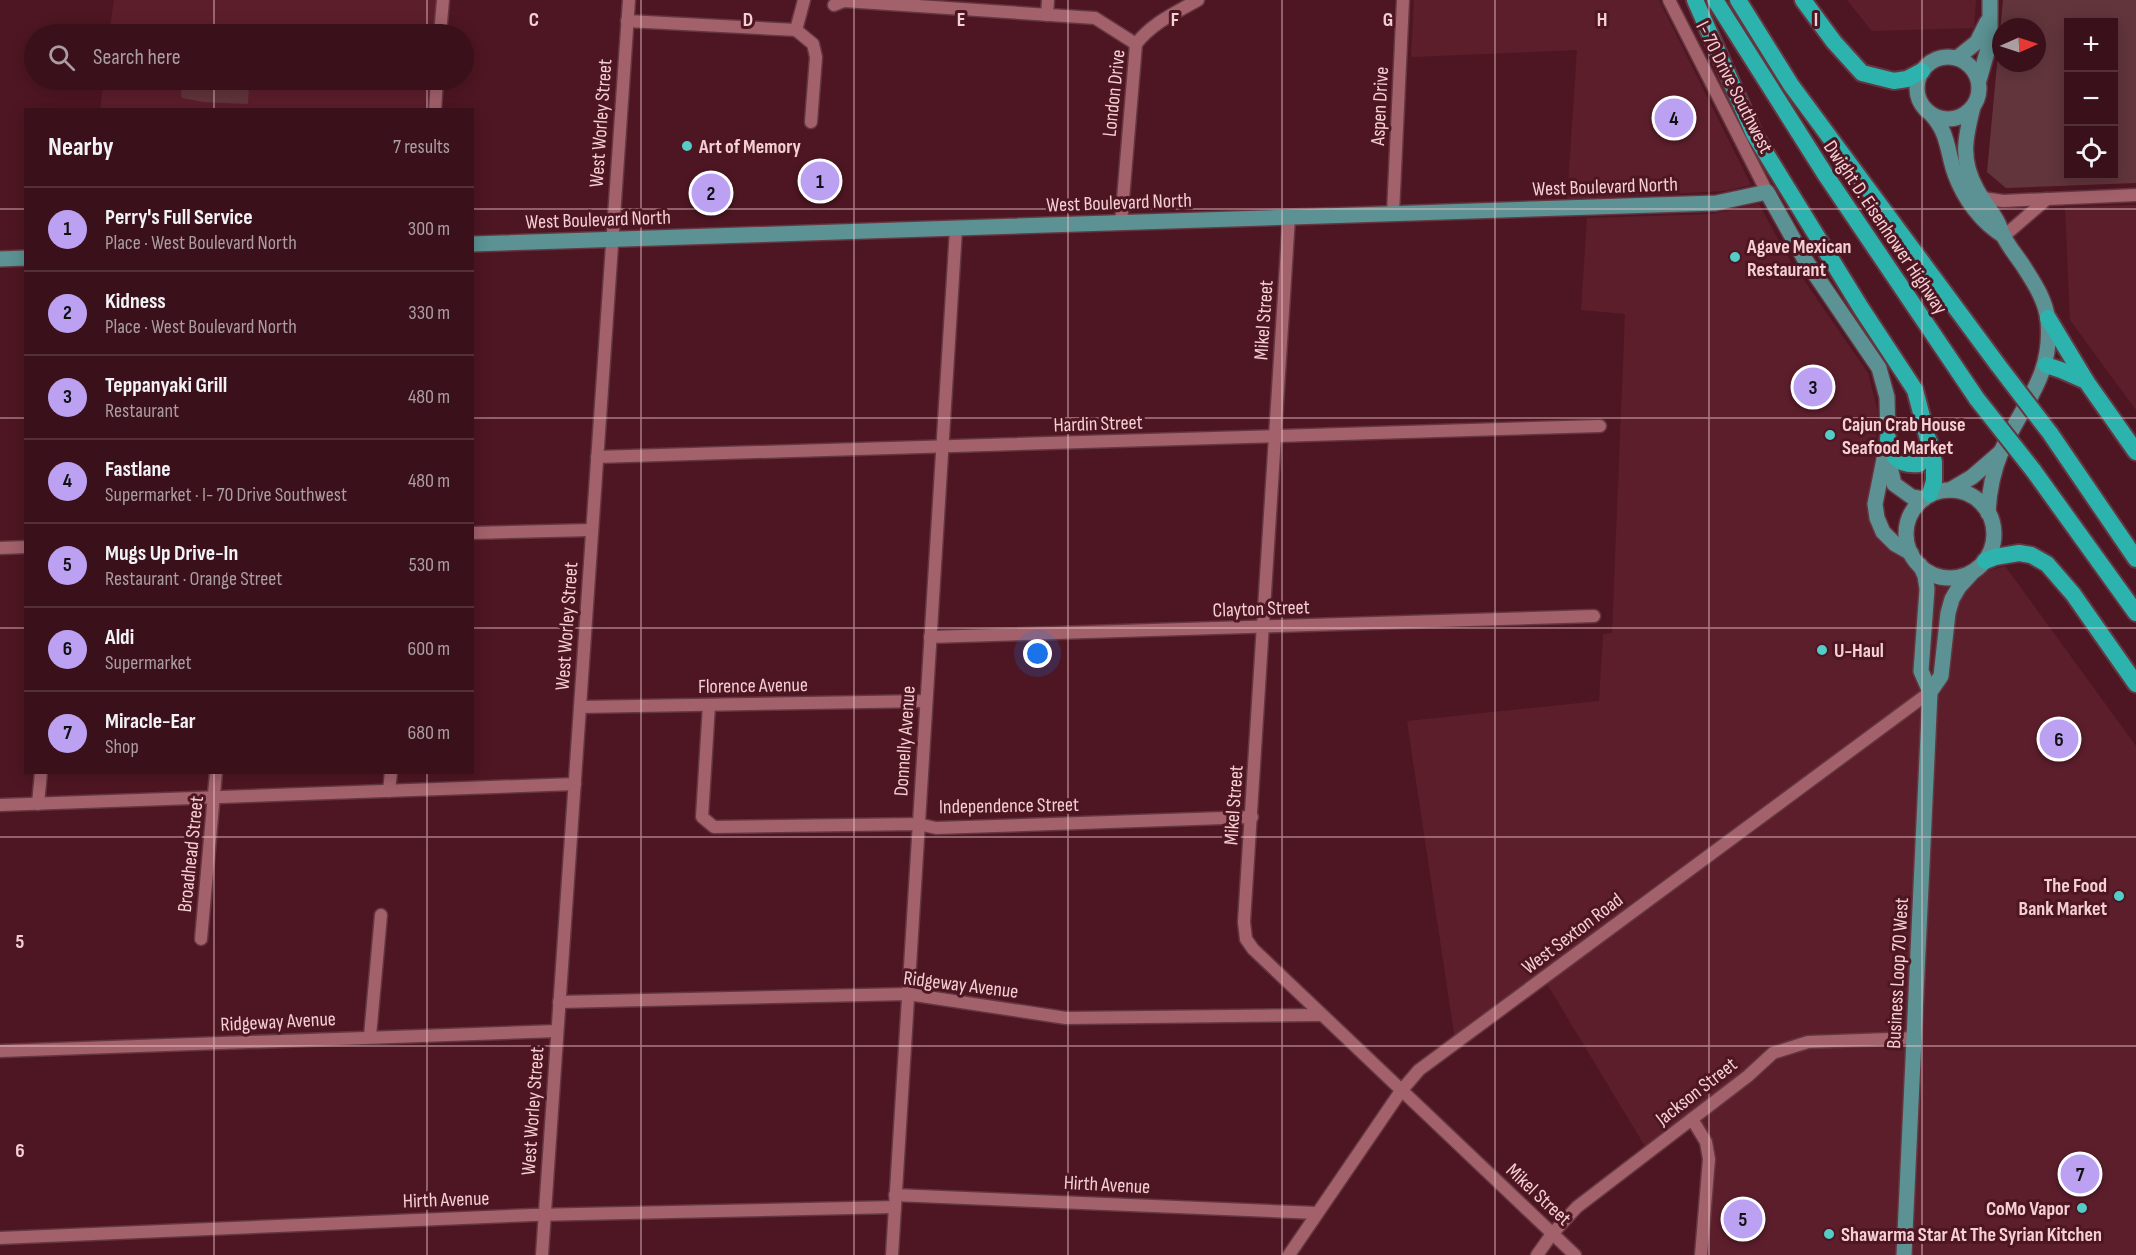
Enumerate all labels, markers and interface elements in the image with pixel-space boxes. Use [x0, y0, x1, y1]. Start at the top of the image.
text: C [529, 8, 539, 32]
text: D [743, 8, 753, 32]
text: E [957, 8, 965, 32]
text: F [1171, 8, 1179, 32]
text: G [1383, 8, 1393, 32]
text: H [1597, 8, 1607, 32]
text: I [1814, 8, 1818, 32]
street label: I- 70 Drive Southwest [1690, 17, 1778, 158]
north arrow [1992, 18, 2046, 72]
map controls [2064, 18, 2118, 180]
button: + [2064, 18, 2118, 72]
search box [24, 24, 474, 90]
icon: search [45, 41, 78, 74]
text: Search here [93, 44, 180, 71]
street label: London Drive [1097, 48, 1130, 138]
street label: West Worley Street [585, 58, 617, 188]
street label: Aspen Drive [1366, 66, 1394, 147]
button: − [2064, 72, 2118, 126]
pin: 4 [1654, 96, 1694, 140]
button: locate [2064, 126, 2118, 180]
text: Nearby [48, 132, 114, 163]
text: 7 results [393, 135, 450, 159]
place label: Art of Memory [698, 135, 802, 159]
street label: Dwight D. Eisenhower Highway [1818, 136, 1952, 319]
marker: Art of Memory [680, 139, 694, 153]
pin: 1 [800, 158, 840, 204]
pin: 2 [692, 170, 730, 216]
street label: West Boulevard North [1532, 172, 1678, 202]
street label: West Boulevard North [1046, 188, 1192, 218]
text: Perry's Full Service [105, 204, 253, 231]
street label: West Boulevard North [525, 205, 671, 235]
text: 1 [64, 217, 71, 241]
text: 300 m [408, 217, 450, 241]
text: Place · West Boulevard North [105, 231, 297, 255]
place label: Agave Mexican Restaurant [1746, 235, 1852, 282]
marker: Agave Mexican Restaurant [1728, 250, 1742, 264]
street label: Mikel Street [1249, 279, 1279, 361]
text: Kidness [105, 288, 166, 315]
text: 2 [63, 301, 72, 325]
text: 330 m [408, 301, 450, 325]
text: Place · West Boulevard North [105, 315, 297, 339]
pin: 3 [1794, 364, 1832, 410]
text: Teppanyaki Grill [105, 372, 227, 399]
text: 3 [63, 385, 72, 409]
text: 480 m [408, 385, 450, 409]
text: Restaurant [105, 399, 179, 423]
street label: Hardin Street [1053, 410, 1143, 438]
place label: Cajun Crab House Seafood Market [1842, 413, 1965, 460]
marker: Cajun Crab House Seafood Market [1823, 428, 1837, 442]
text: Fastlane [105, 456, 171, 483]
text: 4 [63, 469, 72, 493]
text: 480 m [408, 469, 450, 493]
text: Supermarket · I- 70 Drive Southwest [105, 483, 347, 507]
text: Mugs Up Drive-In [105, 540, 238, 567]
text: 5 [63, 553, 72, 577]
text: 530 m [409, 553, 450, 577]
street label: West Worley Street [551, 561, 583, 691]
text: Restaurant · Orange Street [105, 567, 282, 591]
street label: Clayton Street [1212, 595, 1310, 623]
text: Aldi [105, 624, 134, 651]
text: 6 [63, 637, 72, 661]
text: 600 m [407, 637, 450, 661]
your location [1023, 639, 1052, 668]
place label: U-Haul [1834, 639, 1884, 663]
marker: U-Haul [1815, 643, 1829, 657]
text: Supermarket [105, 651, 192, 675]
street label: Florence Avenue [698, 673, 808, 699]
street label: Donnelly Avenue [889, 685, 921, 797]
text: Miracle-Ear [105, 708, 196, 735]
pin: 6 [2040, 716, 2078, 762]
text: 7 [63, 721, 72, 745]
text: 680 m [408, 721, 450, 745]
text: Shop [105, 735, 139, 759]
street label: Mikel Street [1219, 764, 1249, 846]
street label: Independence Street [939, 793, 1079, 819]
street label: Broadhead Street [173, 795, 209, 913]
place label: The Food Bank Market [2019, 874, 2107, 921]
street label: West Sexton Road [1517, 888, 1628, 980]
marker: The Food Bank Market [2112, 889, 2126, 903]
street label: Business Loop 70 West [1882, 897, 1914, 1049]
text: 5 [16, 930, 25, 954]
street label: Ridgeway Avenue [902, 966, 1020, 1004]
street label: Ridgeway Avenue [220, 1007, 336, 1037]
street label: West Worley Street [517, 1046, 549, 1176]
street label: Jackson Street [1650, 1053, 1742, 1132]
text: 6 [15, 1139, 25, 1163]
pin: 7 [2060, 1152, 2100, 1196]
street label: Mikel Street [1501, 1159, 1576, 1231]
street label: Hirth Avenue [1063, 1171, 1151, 1199]
street label: Hirth Avenue [402, 1186, 490, 1214]
pin: 5 [1724, 1196, 1762, 1242]
place label: CoMo Vapor [1986, 1197, 2070, 1221]
marker: CoMo Vapor [2075, 1201, 2089, 1215]
place label: Shawarma Star At The Syrian Kitchen [1841, 1223, 2102, 1247]
marker: Shawarma Star At The Syrian Kitchen [1822, 1227, 1836, 1241]

